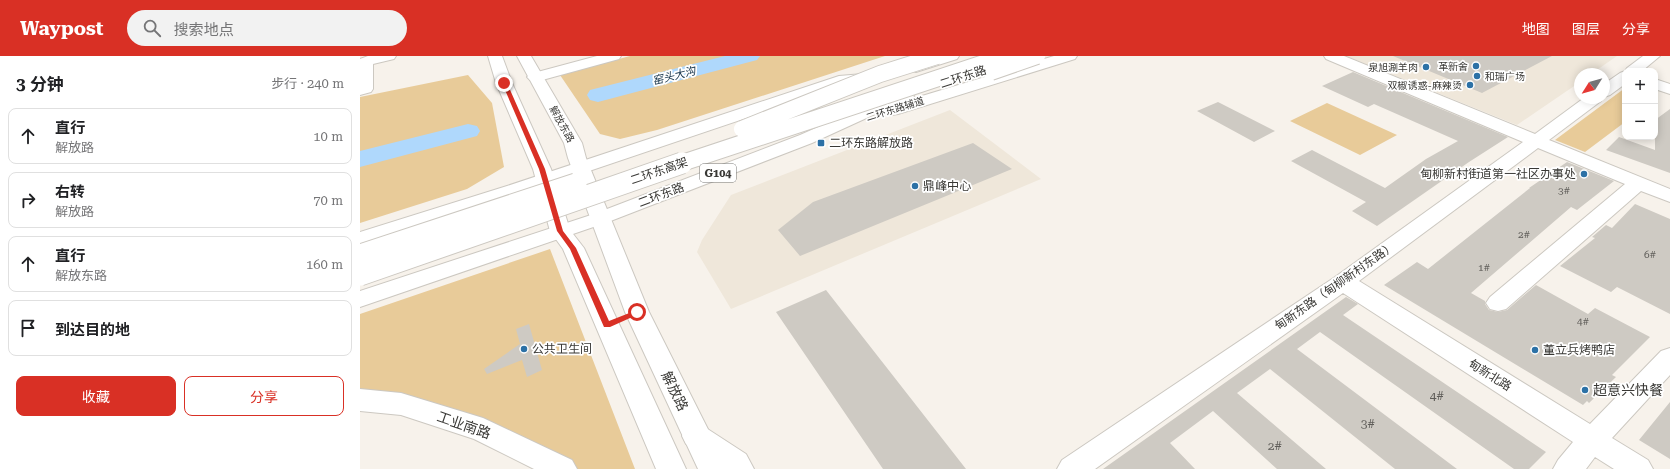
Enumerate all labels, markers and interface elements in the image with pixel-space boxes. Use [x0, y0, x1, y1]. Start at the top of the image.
search box [127, 10, 407, 46]
text: Waypost [20, 17, 103, 40]
icon: search [141, 17, 163, 39]
text: 搜索地点 [173, 21, 233, 39]
text: 地图 [1522, 21, 1550, 37]
text: 图层 [1572, 21, 1600, 37]
text: 分享 [1622, 21, 1650, 37]
place label: 革新舍 [1438, 61, 1468, 72]
marker: 革新舍 [1471, 61, 1481, 71]
place label: 泉旭涮羊肉 [1368, 62, 1418, 73]
marker: 泉旭涮羊肉 [1421, 62, 1431, 72]
street label: 二环东路 [938, 63, 988, 91]
water label: 窑头大沟 [651, 64, 698, 88]
north arrow [1574, 68, 1610, 104]
map controls [1622, 68, 1658, 140]
button: + [1622, 68, 1658, 104]
marker: 和瑞广场 [1472, 71, 1482, 81]
place label: 和瑞广场 [1485, 71, 1525, 82]
text: 3 分钟 [16, 74, 64, 94]
route end [495, 74, 513, 92]
text: 步行 · 240 m [271, 76, 344, 91]
place label: 双椒诱惑-麻辣烫 [1388, 80, 1462, 91]
marker: 双椒诱惑-麻辣烫 [1465, 80, 1475, 90]
street label: 二环东路辅道 [865, 95, 925, 123]
street label: 解放东路 [547, 104, 577, 144]
button: − [1622, 104, 1658, 140]
text: 直行 [55, 119, 85, 137]
icon: ahead [17, 125, 39, 147]
text: 10 m [313, 129, 343, 144]
place label: 二环东路解放路 [829, 136, 913, 150]
marker: 二环东路解放路 [816, 138, 826, 148]
text: 解放路 [55, 140, 94, 155]
street label: 二环东高架 [628, 155, 690, 187]
road number: G104 [700, 164, 736, 182]
place label: 甸柳新村街道第一社区办事处 [1420, 167, 1576, 181]
marker: 甸柳新村街道第一社区办事处 [1579, 169, 1589, 179]
place label: 鼎峰中心 [923, 179, 971, 193]
street label: 二环东路 [636, 180, 686, 210]
marker: 鼎峰中心 [910, 181, 920, 191]
text: 右转 [55, 183, 85, 201]
house number: 3# [1558, 185, 1570, 196]
icon: right [17, 189, 39, 211]
text: 70 m [313, 193, 343, 208]
text: 解放路 [55, 204, 94, 219]
house number: 2# [1518, 229, 1530, 240]
street label: 甸新东路（甸柳新村东路） [1272, 239, 1398, 333]
text: 直行 [55, 247, 85, 265]
house number: 6# [1644, 249, 1656, 260]
icon: ahead [17, 253, 39, 275]
text: 160 m [306, 257, 343, 272]
house number: 1# [1478, 262, 1490, 273]
text: 解放东路 [55, 268, 107, 283]
route start [628, 303, 646, 321]
house number: 4# [1577, 316, 1589, 327]
icon: arrive [17, 317, 39, 339]
text: 到达目的地 [55, 321, 130, 339]
place label: 公共卫生间 [532, 342, 592, 356]
place label: 董立兵烤鸭店 [1543, 343, 1615, 357]
marker: 公共卫生间 [519, 344, 529, 354]
marker: 董立兵烤鸭店 [1530, 345, 1540, 355]
street label: 甸新北路 [1466, 356, 1514, 394]
street label: 解放路 [659, 369, 691, 413]
button: 收藏 [16, 376, 176, 416]
button: 分享 [184, 376, 344, 416]
place label: 超意兴快餐 [1593, 382, 1663, 398]
marker: 超意兴快餐 [1580, 385, 1590, 395]
house number: 4# [1430, 389, 1445, 403]
street label: 工业南路 [435, 408, 493, 442]
house number: 3# [1361, 417, 1376, 431]
house number: 2# [1268, 439, 1283, 453]

